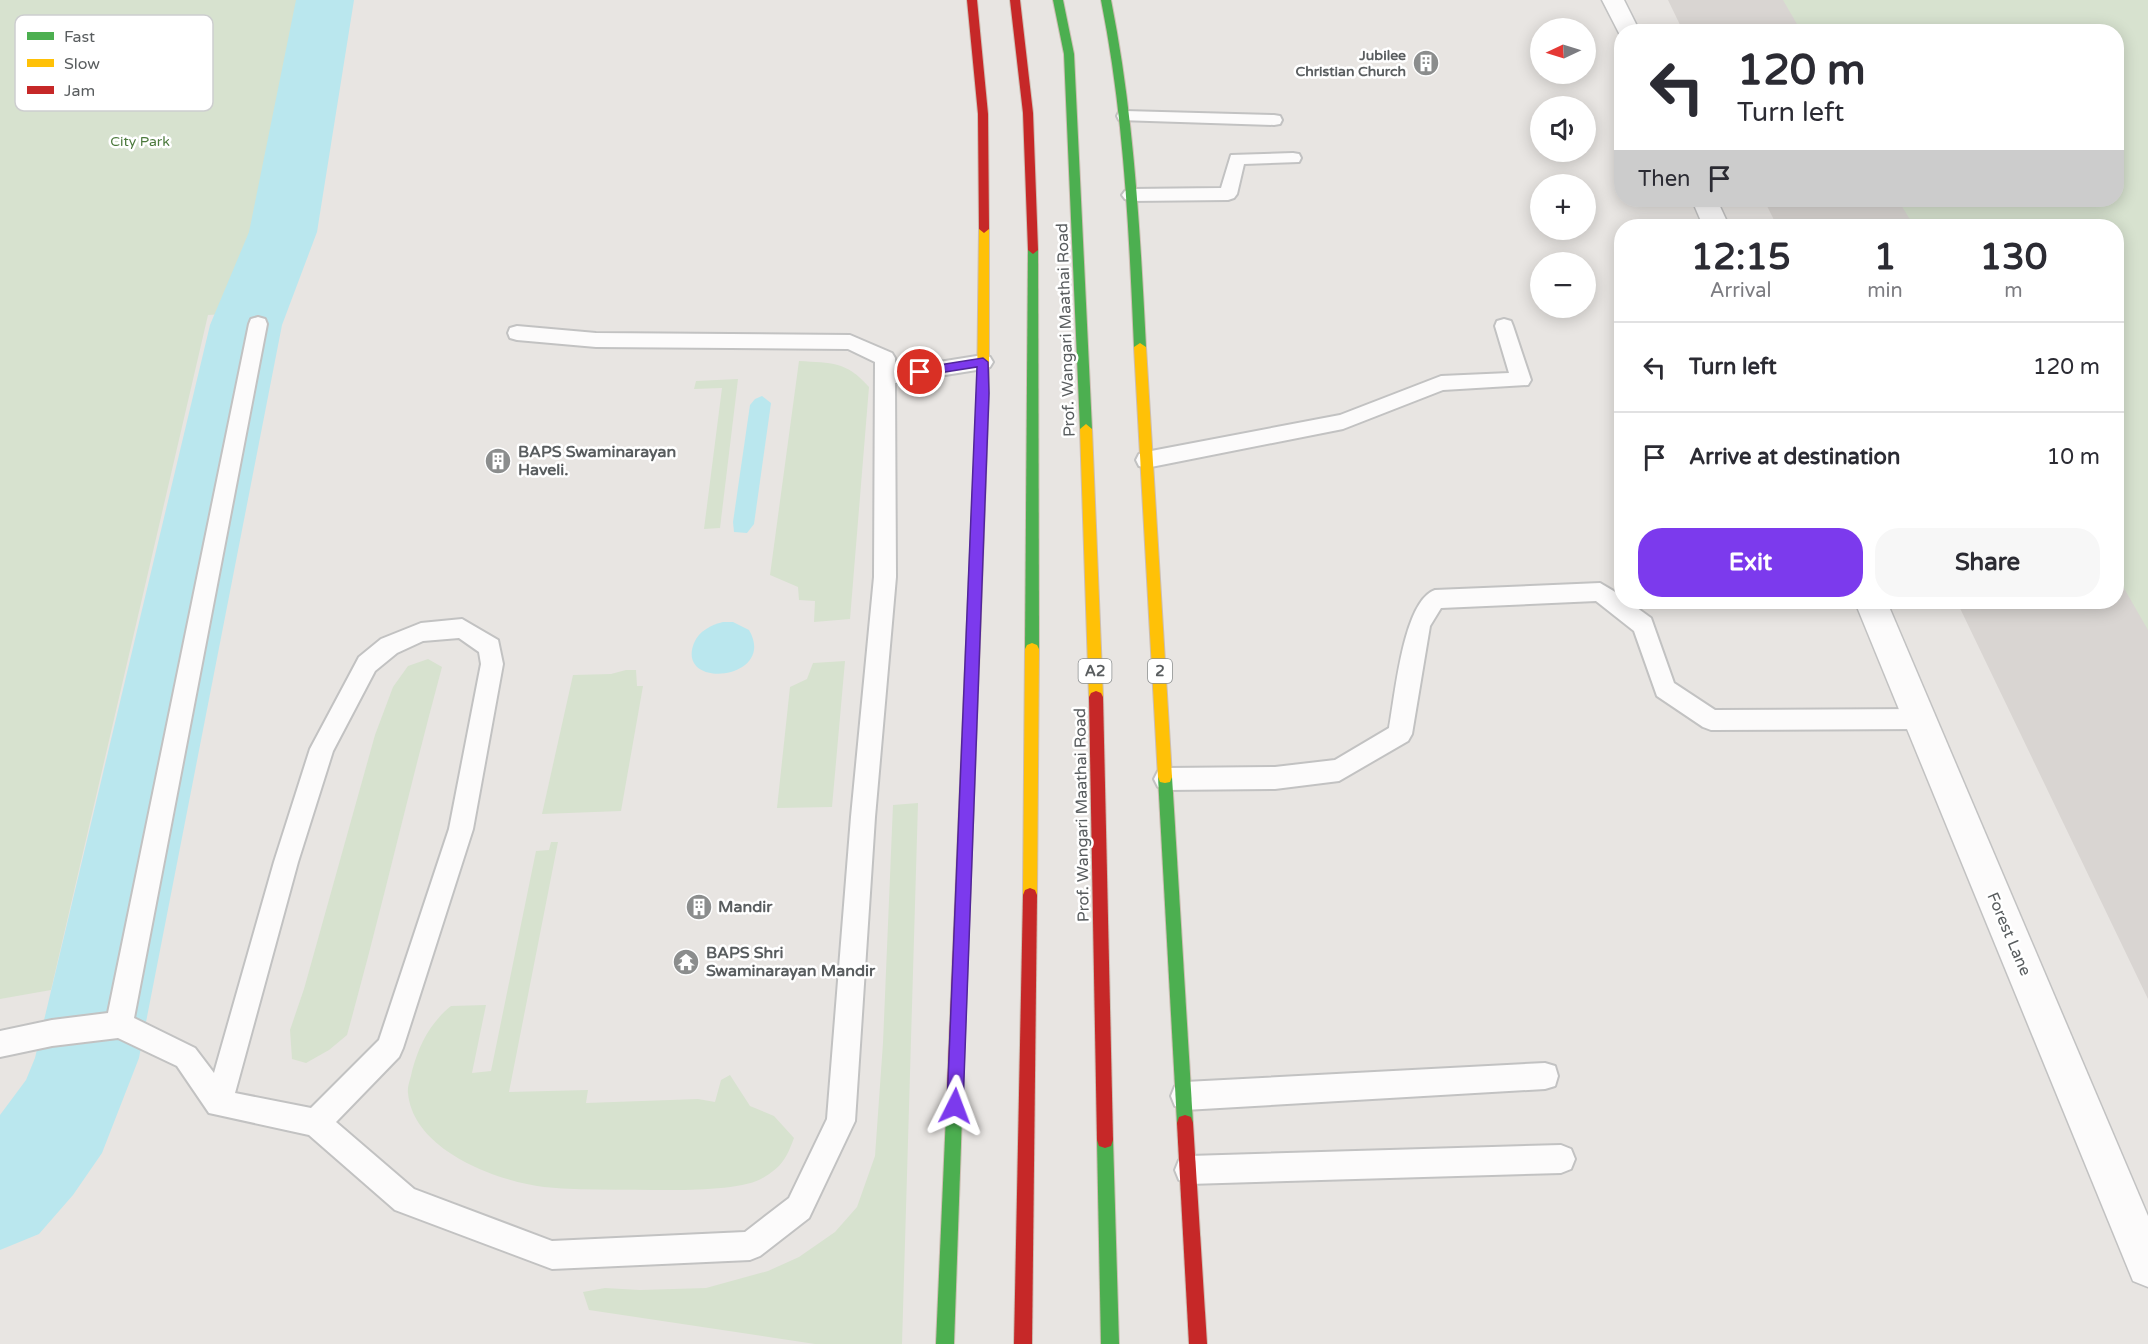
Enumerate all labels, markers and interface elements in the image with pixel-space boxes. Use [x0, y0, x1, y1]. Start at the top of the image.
legend [15, 15, 213, 111]
north arrow [1530, 18, 1596, 84]
map controls [1530, 18, 1596, 318]
text: Fast [64, 27, 95, 47]
text: 120 m [1737, 45, 1866, 96]
place label: Jubilee Christian Church [1295, 47, 1406, 80]
building icon: Jubilee Christian Church [1411, 48, 1441, 78]
icon: left [1638, 48, 1716, 126]
text: Slow [64, 54, 100, 74]
text: Jam [64, 81, 95, 101]
button: sound [1530, 96, 1596, 162]
text: Turn left [1737, 96, 1844, 129]
park label: City Park [110, 133, 170, 150]
icon: arrive [1703, 162, 1736, 195]
text: Then [1638, 166, 1691, 192]
button: + [1530, 174, 1596, 240]
street label: Prof. Wangari Maathai Road [1052, 223, 1080, 437]
text: 12:15 [1691, 236, 1791, 279]
text: 1 [1874, 236, 1896, 279]
text: 130 [1979, 236, 2047, 279]
button: − [1530, 252, 1596, 318]
text: Arrival [1710, 279, 1772, 303]
text: min [1867, 279, 1903, 303]
text: m [2004, 279, 2023, 303]
pin [894, 346, 945, 397]
icon: left [1638, 351, 1671, 384]
text: Turn left [1689, 354, 1777, 380]
text: 120 m [2033, 354, 2100, 380]
icon: arrive [903, 355, 936, 388]
icon: arrive [1638, 441, 1671, 474]
place label: BAPS Swaminarayan Haveli. [518, 442, 676, 480]
text: Arrive at destination [1689, 444, 1900, 470]
text: 10 m [2046, 444, 2100, 470]
building icon: BAPS Swaminarayan Haveli. [483, 446, 513, 476]
button: Exit [1638, 528, 1863, 597]
button: Share [1875, 528, 2100, 597]
road number: A2 [1078, 659, 1112, 683]
road number: 2 [1148, 659, 1172, 683]
street label: Prof. Wangari Maathai Road [1070, 708, 1094, 922]
street label: Forest Lane [1982, 889, 2036, 979]
building icon: Mandir [684, 892, 714, 922]
place label: Mandir [718, 897, 773, 917]
place label: BAPS Shri Swaminarayan Mandir [706, 943, 876, 981]
temple icon: BAPS Shri Swaminarayan Mandir [671, 947, 701, 977]
position arrow [923, 1074, 987, 1138]

